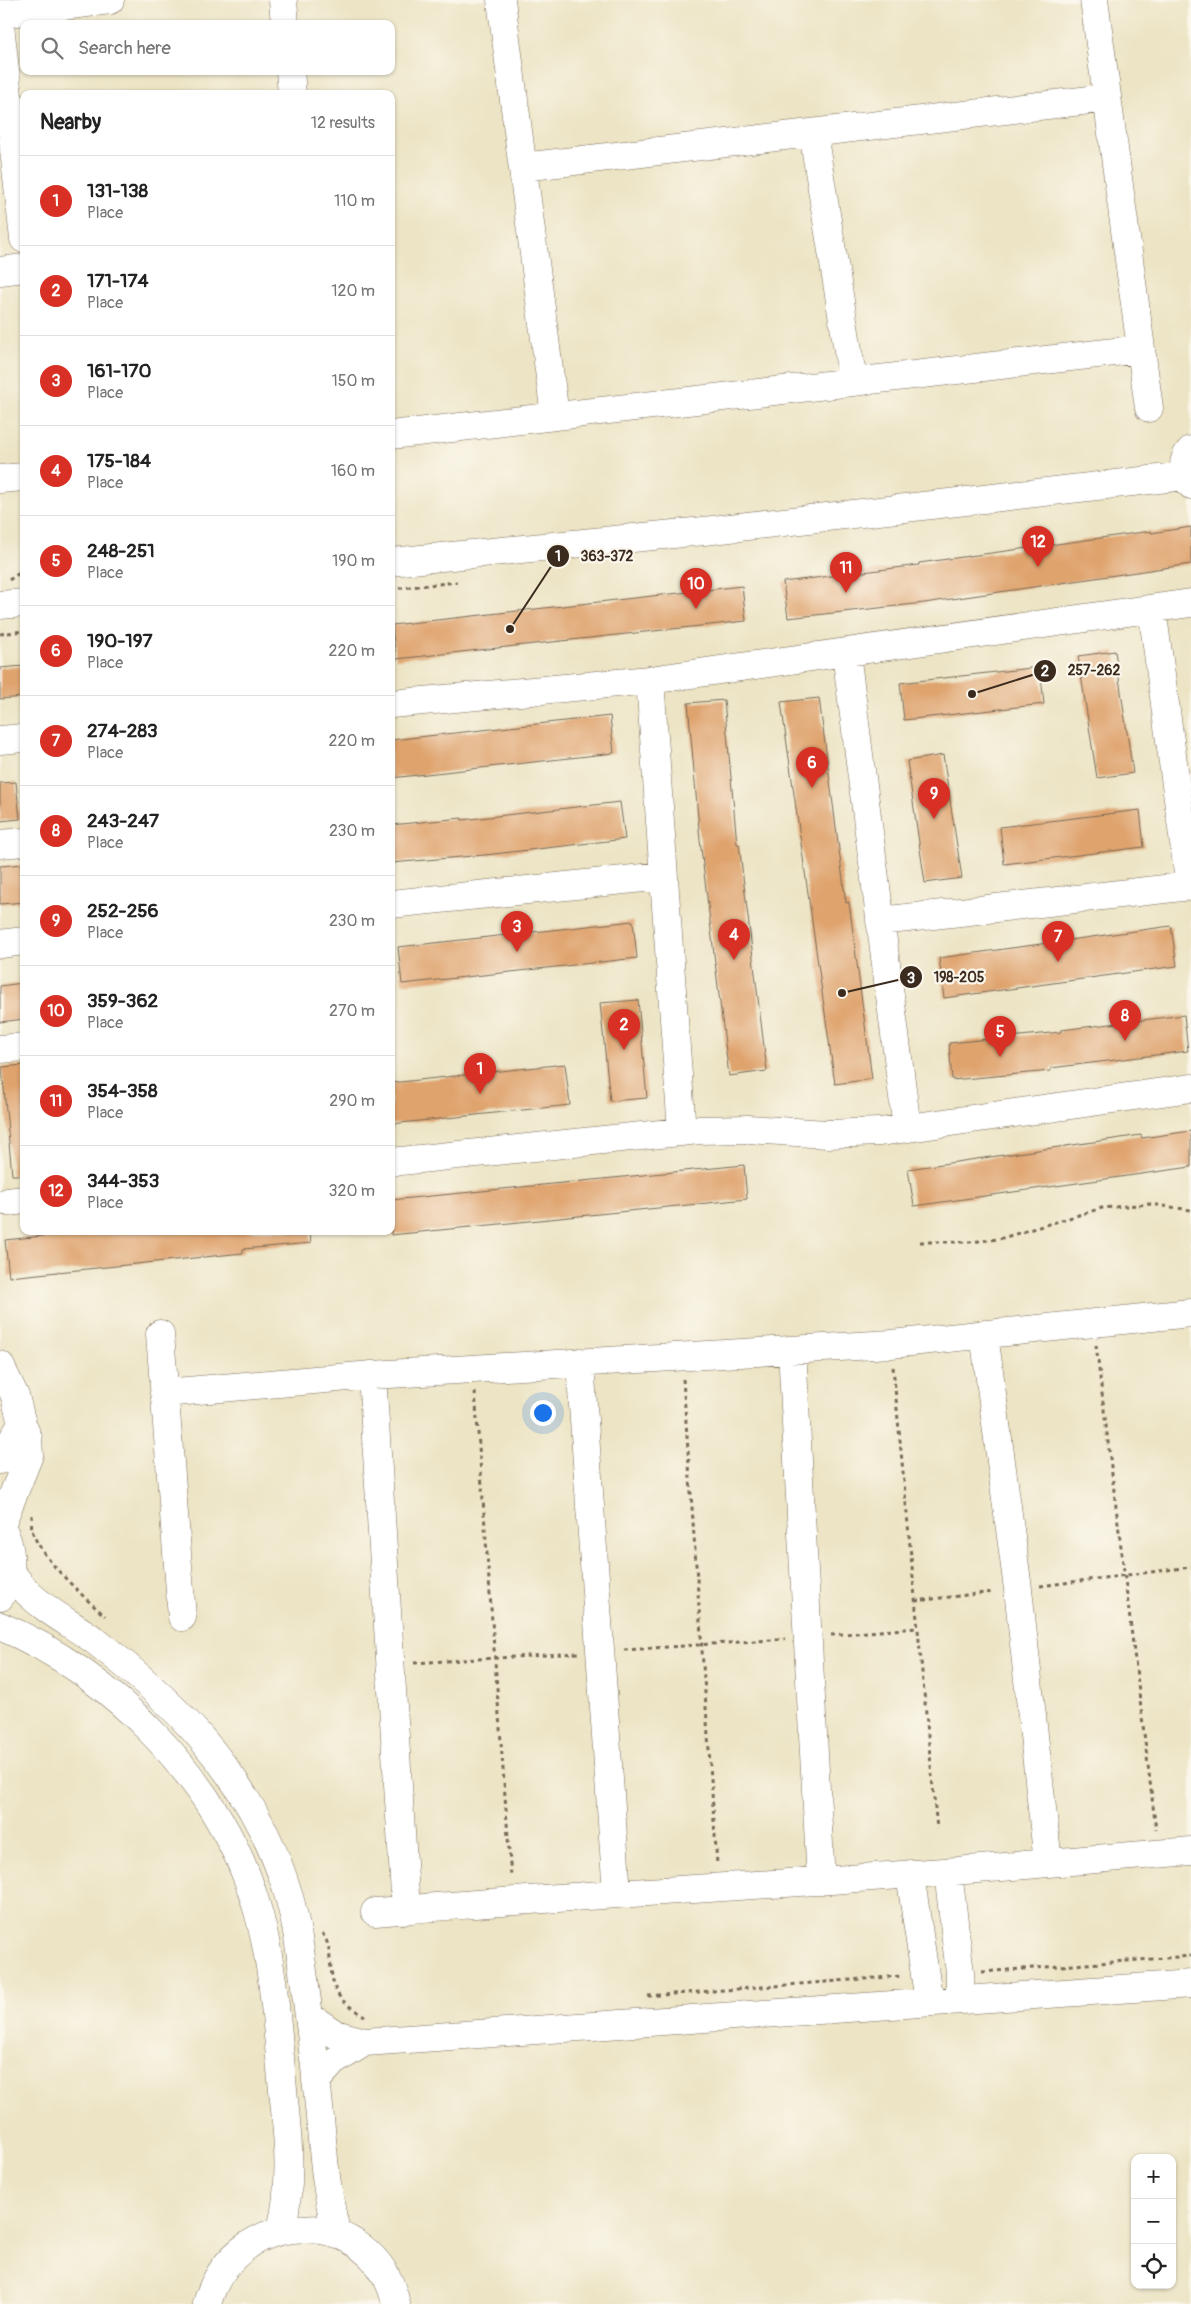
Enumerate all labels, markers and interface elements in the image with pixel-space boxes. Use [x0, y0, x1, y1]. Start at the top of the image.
search box [20, 20, 395, 75]
icon: search [38, 34, 66, 62]
text: Search here [78, 36, 171, 60]
text: Nearby [40, 109, 101, 136]
text: 12 results [311, 113, 375, 133]
text: 131-138 [87, 179, 148, 203]
text: 1 [53, 191, 59, 211]
text: 110 m [334, 191, 375, 211]
text: Place [87, 203, 123, 223]
text: 171-174 [87, 269, 149, 293]
text: 2 [52, 281, 60, 301]
text: 120 m [331, 281, 375, 301]
text: Place [87, 293, 123, 313]
text: 161-170 [87, 359, 151, 383]
text: 3 [52, 371, 60, 391]
text: 150 m [331, 371, 375, 391]
text: Place [87, 383, 123, 403]
text: 175-184 [87, 449, 151, 473]
text: 4 [51, 461, 61, 481]
text: 160 m [331, 461, 375, 481]
text: Place [87, 473, 123, 493]
pin: 12 [1022, 526, 1054, 567]
text: 248-251 [87, 539, 155, 563]
callout: 363-372 [545, 541, 643, 570]
text: 1 [555, 547, 561, 566]
text: 363-372 [581, 548, 634, 565]
text: 5 [52, 551, 60, 571]
text: 190 m [332, 551, 375, 571]
pin: 11 [830, 552, 862, 593]
text: Place [87, 563, 123, 583]
pin: 10 [680, 568, 712, 609]
text: 190-197 [87, 629, 153, 653]
text: 6 [51, 641, 61, 661]
text: 220 m [329, 641, 375, 661]
text: Place [87, 653, 123, 673]
callout: 257-262 [1033, 656, 1131, 685]
text: 2 [1041, 662, 1049, 681]
text: 257-262 [1068, 662, 1120, 679]
text: 274-283 [87, 719, 158, 743]
text: 7 [52, 731, 60, 751]
text: 220 m [329, 731, 375, 751]
text: Place [87, 743, 123, 763]
pin: 6 [796, 747, 828, 788]
pin: 9 [918, 778, 950, 819]
text: 243-247 [87, 809, 159, 833]
text: 8 [52, 821, 60, 841]
text: 230 m [329, 821, 375, 841]
text: Place [87, 833, 123, 853]
text: 252-256 [87, 899, 159, 923]
text: 9 [52, 911, 60, 931]
text: 230 m [329, 911, 375, 931]
pin: 3 [501, 911, 533, 952]
pin: 4 [718, 919, 750, 960]
pin: 7 [1042, 921, 1074, 962]
text: Place [87, 923, 123, 943]
callout: 198-205 [899, 963, 995, 992]
text: 3 [907, 969, 915, 988]
text: 198-205 [934, 969, 985, 986]
text: 359-362 [87, 989, 158, 1013]
pin: 8 [1109, 1000, 1141, 1041]
text: 10 [47, 1001, 65, 1021]
text: 270 m [329, 1001, 375, 1021]
pin: 2 [608, 1009, 640, 1050]
text: Place [87, 1013, 123, 1033]
pin: 5 [984, 1016, 1016, 1057]
pin: 1 [464, 1053, 496, 1094]
text: 354-358 [87, 1079, 158, 1103]
text: 11 [50, 1091, 62, 1111]
text: 290 m [329, 1091, 375, 1111]
text: Place [87, 1103, 123, 1123]
text: 344-353 [87, 1169, 159, 1193]
text: 12 [48, 1181, 64, 1201]
text: 320 m [329, 1181, 375, 1201]
text: Place [87, 1193, 123, 1213]
your location [530, 1400, 556, 1426]
map controls [1131, 2154, 1176, 2289]
button: + [1131, 2154, 1176, 2199]
button: − [1131, 2199, 1176, 2244]
button: locate [1131, 2244, 1176, 2289]

